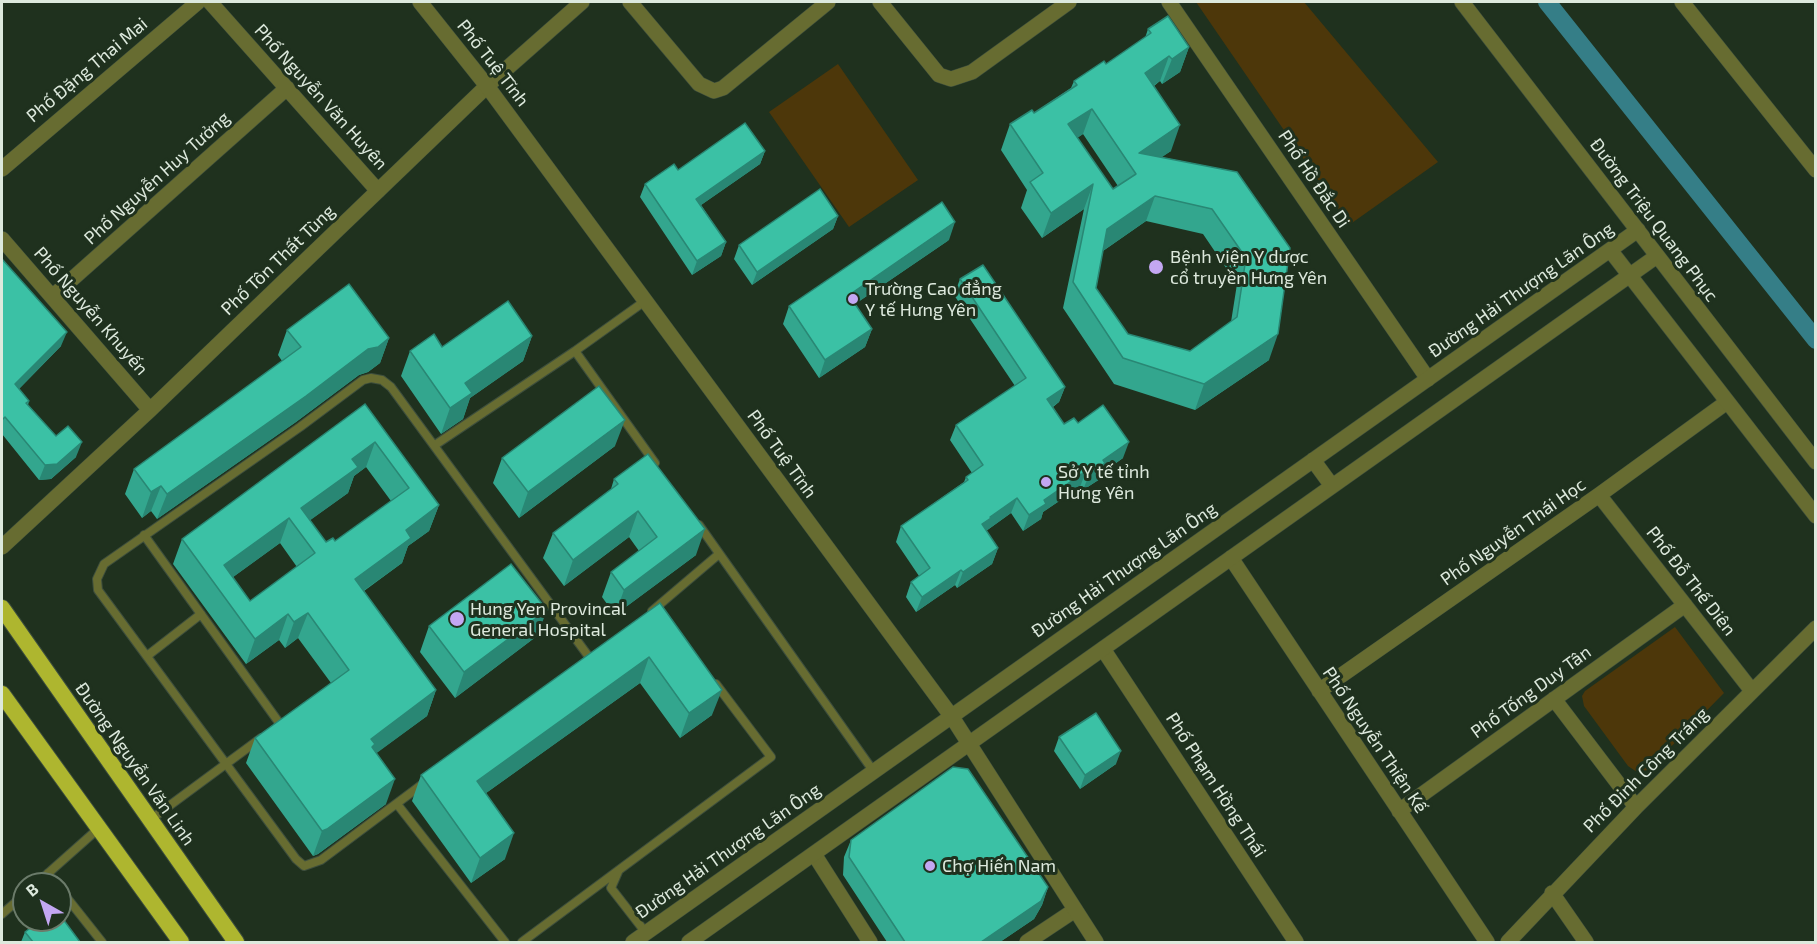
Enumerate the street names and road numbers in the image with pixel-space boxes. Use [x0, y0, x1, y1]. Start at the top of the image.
street label: Phố Đặng Thai Mai [22, 13, 152, 127]
street label: Phố Tuệ Tĩnh [452, 15, 534, 111]
street label: Phố Nguyễn Văn Huyên [250, 20, 392, 174]
street label: Phố Nguyễn Huy Tưởng [80, 107, 234, 249]
street label: Phố Hồ Đắc Di [1274, 126, 1354, 232]
street label: Đường Triệu Quang Phục [1586, 134, 1722, 306]
street label: Phố Tôn Thất Tùng [217, 200, 339, 320]
street label: Đường Hải Thượng Lãn Ông [1424, 218, 1618, 362]
street label: Phố Nguyễn Khuyến [29, 242, 153, 380]
street label: Phố Tuệ Tĩnh [743, 406, 821, 502]
street label: Phố Nguyễn Thái Học [1436, 474, 1590, 590]
street label: Đường Hải Thượng Lãn Ông [1027, 498, 1221, 642]
street label: Phố Đỗ Thế Diên [1642, 522, 1740, 640]
street label: Phố Tống Duy Tân [1467, 641, 1595, 743]
street label: Phố Nguyễn Thiện Kế [1318, 663, 1432, 817]
street label: Đường Nguyễn Văn Linh [71, 678, 199, 850]
street label: Phố Đinh Công Tráng [1579, 703, 1713, 837]
street label: Phố Phạm Hồng Thái [1161, 709, 1271, 861]
street label: Đường Hải Thượng Lãn Ông [631, 779, 825, 923]

